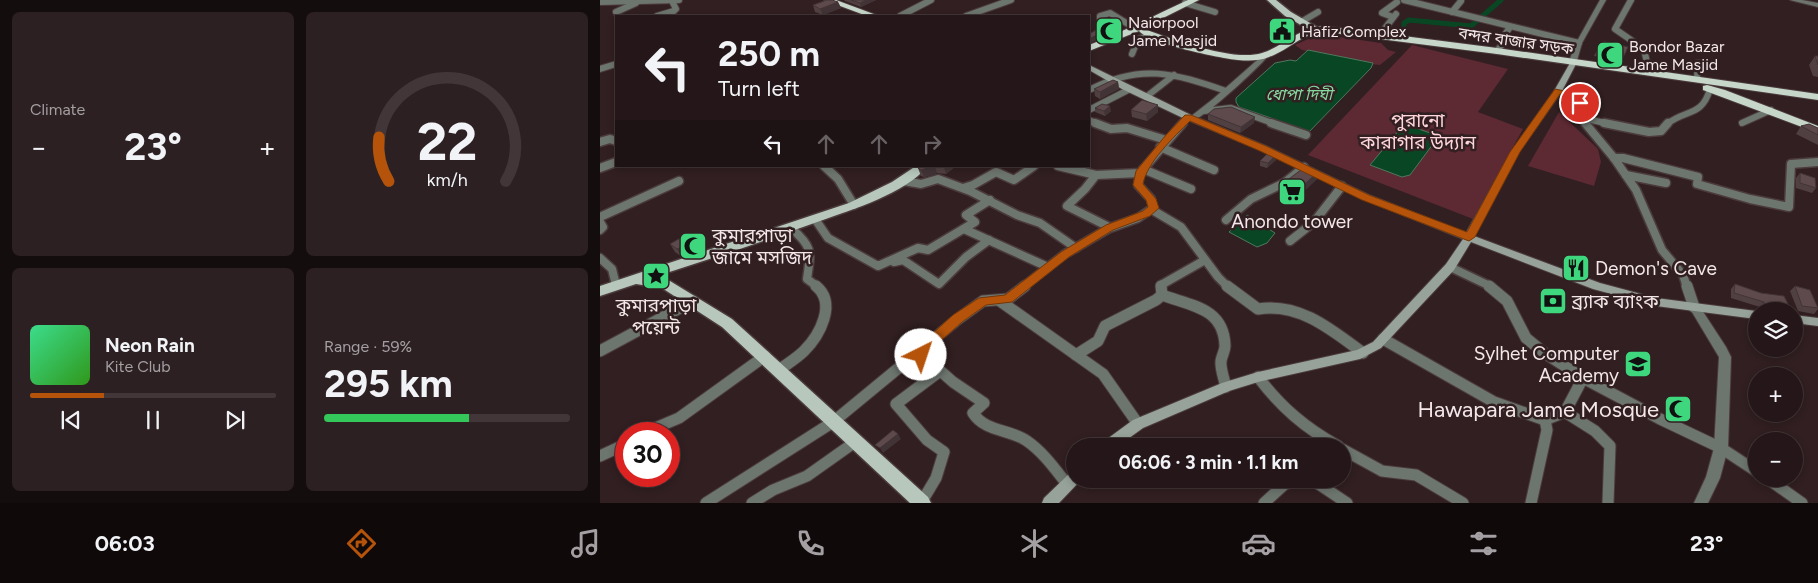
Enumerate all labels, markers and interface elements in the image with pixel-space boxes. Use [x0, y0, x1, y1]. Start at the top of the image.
place label: Naiorpool Jame Masjid [1128, 13, 1217, 50]
mosque icon: Naiorpool Jame Masjid [1094, 16, 1124, 46]
public building icon: Hafiz Complex [1267, 16, 1297, 46]
place label: Hafiz Complex [1301, 22, 1407, 41]
street label: বন্দর বাজার সড়ক [1456, 23, 1576, 59]
text: 250 m [718, 33, 820, 75]
icon: left [635, 35, 700, 100]
place label: Bondor Bazar Jame Masjid [1629, 37, 1725, 74]
mosque icon: Bondor Bazar Jame Masjid [1595, 40, 1625, 70]
text: Turn left [718, 75, 800, 102]
pin [1559, 82, 1601, 124]
water label: ধোপা দিঘী [1266, 85, 1335, 104]
icon: arrive [1566, 89, 1594, 117]
text: Climate [30, 100, 85, 119]
park label: পুরানো কারাগার উদ্যান [1359, 109, 1476, 154]
text: 22 [417, 111, 477, 173]
text: 23° [124, 124, 182, 170]
text: − [30, 130, 47, 164]
text: + [259, 130, 276, 164]
icon: left [759, 130, 787, 158]
icon: ahead [812, 130, 840, 158]
icon: ahead [865, 130, 893, 158]
icon: right [918, 130, 946, 158]
text: km/h [427, 169, 467, 190]
supermarket icon: Anondo tower [1277, 177, 1307, 207]
place label: Anondo tower [1231, 210, 1353, 233]
place label: কুমারপাড়া জামে মসজিদ [711, 224, 813, 269]
mosque icon: কুমারপাড়া জামে মসজিদ [678, 231, 708, 261]
restaurant icon: Demon's Cave [1561, 253, 1591, 283]
place label: Demon's Cave [1595, 257, 1717, 280]
place icon: কুমারপাড়া পয়েন্ট [641, 261, 671, 291]
bank icon: ব্র্যাক ব্যাংক [1538, 286, 1568, 316]
place label: ব্র্যাক ব্যাংক [1571, 290, 1659, 313]
place label: কুমারপাড়া পয়েন্ট [615, 294, 697, 339]
map controls [1748, 302, 1803, 487]
button: layers [1748, 302, 1803, 357]
position arrow [894, 328, 946, 380]
text: Neon Rain [105, 334, 195, 357]
text: Range · 59% [324, 337, 412, 356]
place label: Sylhet Computer Academy [1474, 342, 1620, 387]
school or university icon: Sylhet Computer Academy [1623, 349, 1653, 379]
text: Kite Club [105, 357, 171, 376]
text: 295 km [324, 361, 453, 407]
button: + [1748, 367, 1803, 422]
mosque icon: Hawapara Jame Mosque [1663, 394, 1693, 424]
place label: Hawapara Jame Mosque [1418, 396, 1659, 423]
icon: previous [57, 406, 85, 434]
icon: pause [139, 406, 167, 434]
icon: next [221, 406, 249, 434]
speed limit sign: 30 [615, 422, 680, 487]
button: − [1748, 432, 1803, 487]
text: 06:06 · 3 min · 1.1 km [1119, 451, 1298, 474]
icon: directions [344, 526, 379, 561]
icon: music [568, 526, 603, 561]
icon: phone [793, 526, 828, 561]
icon: climate [1017, 526, 1052, 561]
icon: car [1241, 526, 1276, 561]
icon: filters [1466, 526, 1501, 561]
text: 06:03 [95, 530, 155, 557]
text: 23° [1690, 530, 1723, 557]

